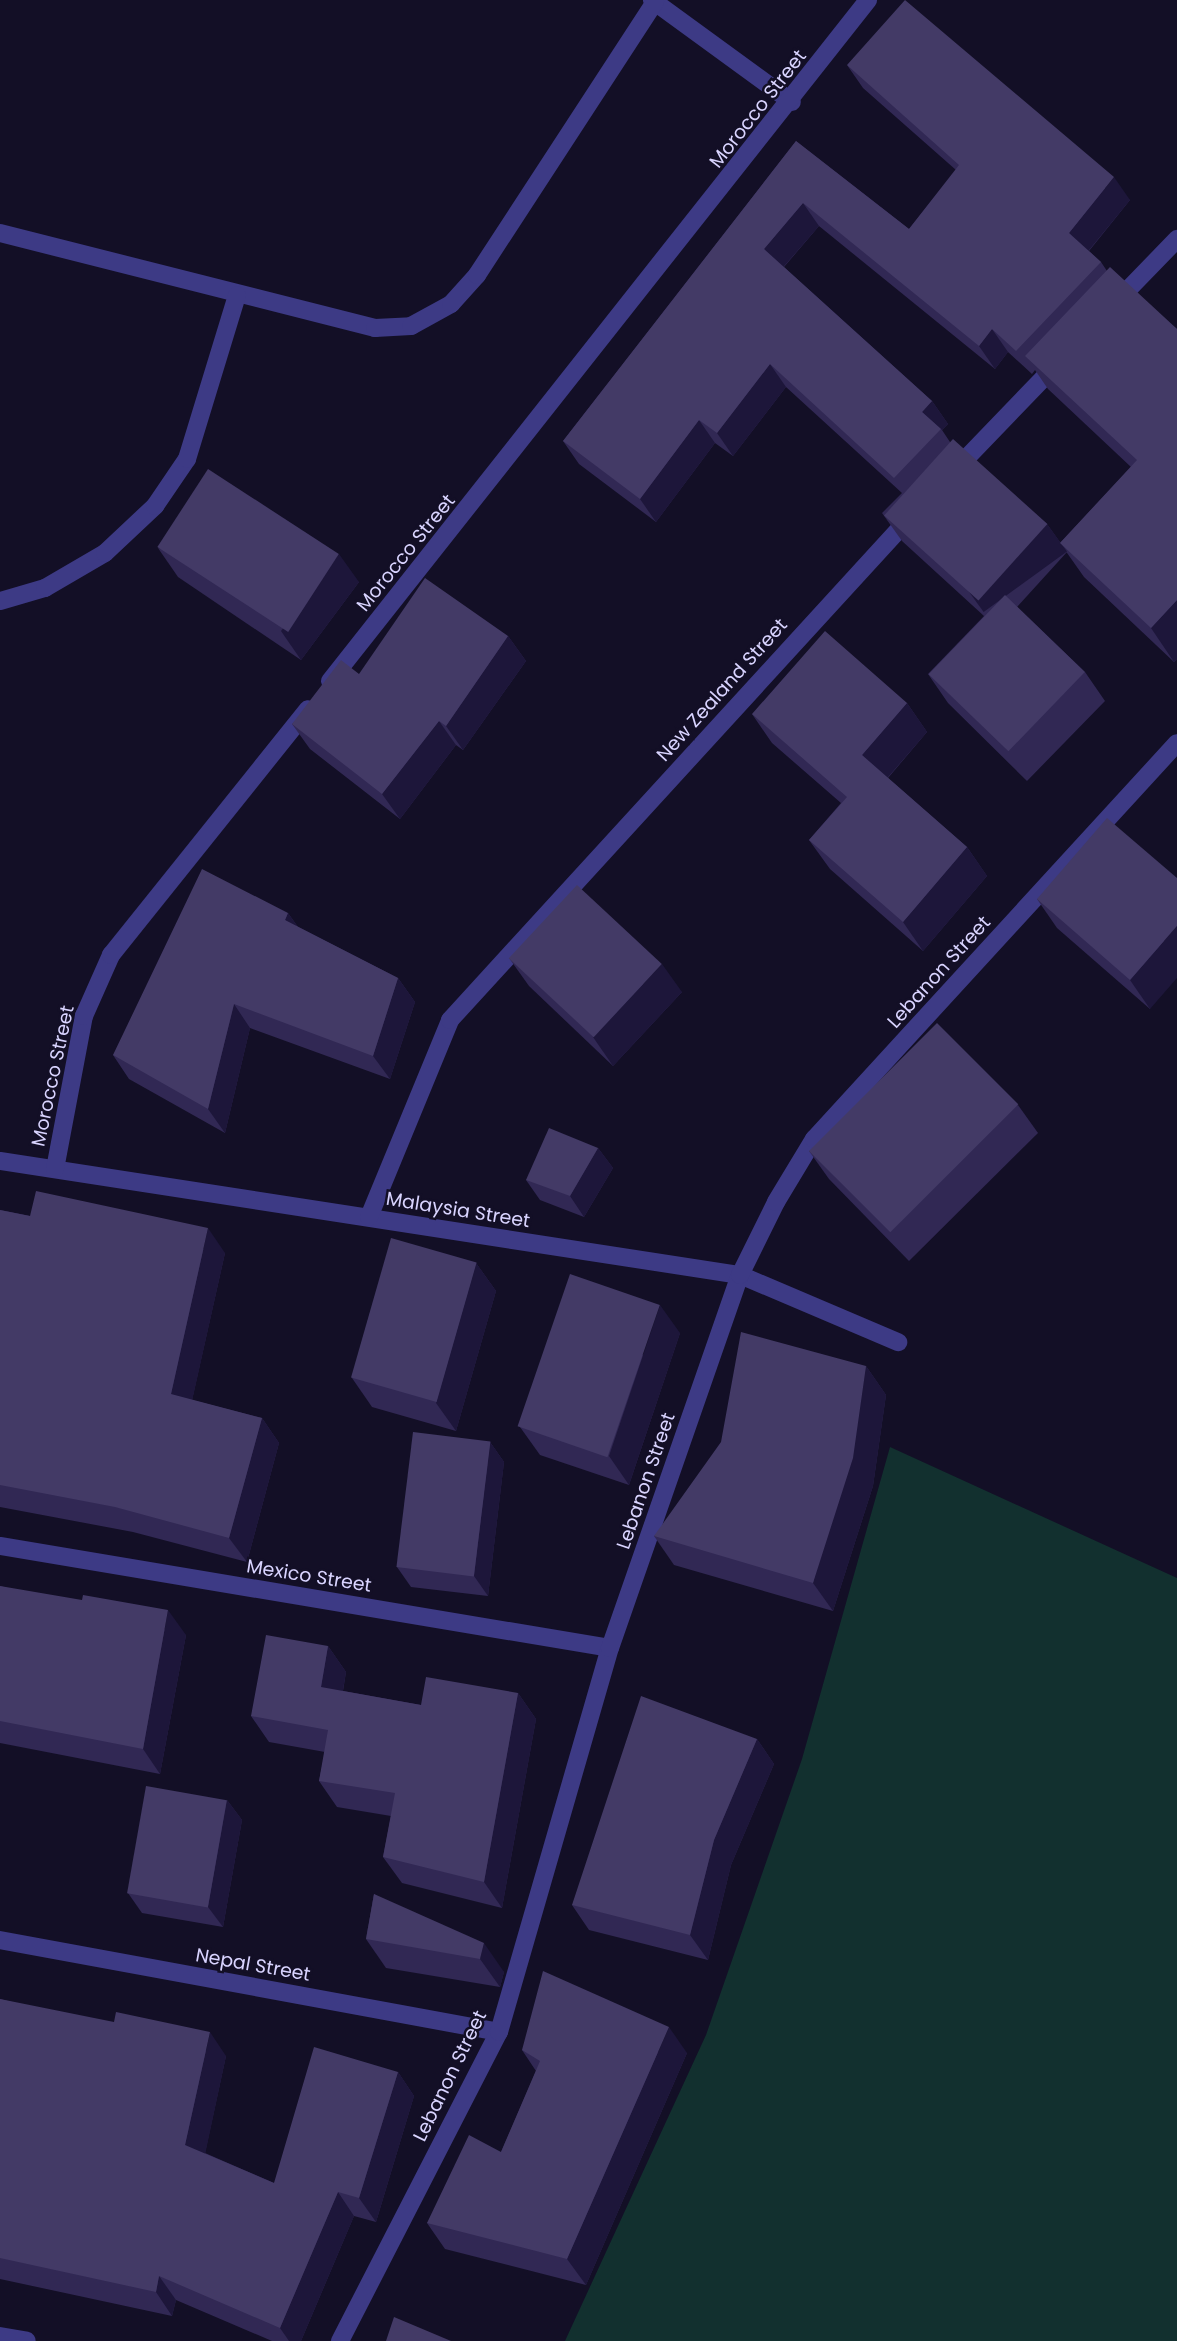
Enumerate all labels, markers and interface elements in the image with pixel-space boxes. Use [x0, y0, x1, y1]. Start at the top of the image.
street label: Morocco Street [705, 45, 811, 173]
street label: Morocco Street [352, 490, 460, 616]
street label: New Zealand Street [652, 614, 792, 766]
street label: Lebanon Street [883, 911, 995, 1033]
street label: Morocco Street [27, 1003, 79, 1149]
street label: Malaysia Street [384, 1187, 532, 1233]
street label: Lebanon Street [612, 1410, 680, 1552]
street label: Mexico Street [245, 1555, 373, 1597]
street label: Nepal Street [194, 1944, 312, 1986]
street label: Lebanon Street [408, 2007, 492, 2145]

